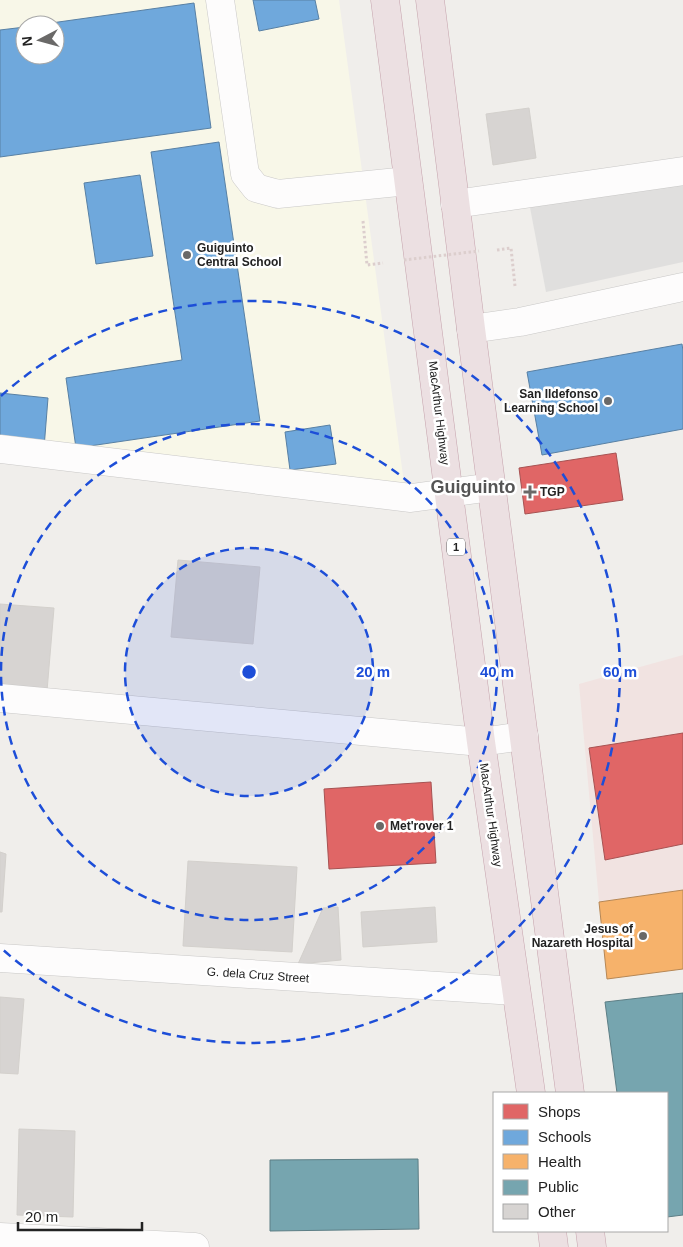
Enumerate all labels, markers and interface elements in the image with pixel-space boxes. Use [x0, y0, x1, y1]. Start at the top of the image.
north arrow [15, 15, 65, 65]
text: N [19, 35, 36, 47]
place label: Guiguinto Central School [197, 241, 282, 269]
marker: Guiguinto Central School [181, 249, 193, 261]
street label: MacArthur Highway [426, 360, 452, 466]
place label: San Ildefonso Learning School [504, 387, 598, 415]
marker: San Ildefonso Learning School [602, 395, 614, 407]
district label: Guiguinto [431, 477, 515, 497]
place label: TGP [540, 485, 565, 499]
marker: TGP [524, 486, 536, 498]
road number: 1 [447, 538, 465, 556]
centre of rings [240, 663, 258, 681]
text: 20 m [356, 663, 390, 680]
text: 40 m [480, 663, 514, 680]
text: 60 m [603, 663, 637, 680]
street label: MacArthur Highway [477, 762, 505, 868]
place label: Met'rover 1 [390, 819, 454, 833]
marker: Met'rover 1 [374, 820, 386, 832]
place label: Jesus of Nazareth Hospital [532, 922, 634, 950]
marker: Jesus of Nazareth Hospital [637, 930, 649, 942]
street label: G. dela Cruz Street [206, 964, 310, 986]
legend [493, 1092, 668, 1232]
text: Shops [538, 1103, 581, 1120]
text: Schools [538, 1128, 591, 1145]
text: Health [538, 1153, 581, 1170]
text: Public [538, 1178, 579, 1195]
scale bar [18, 1200, 141, 1232]
text: Other [538, 1203, 576, 1220]
text: 20 m [25, 1208, 58, 1225]

